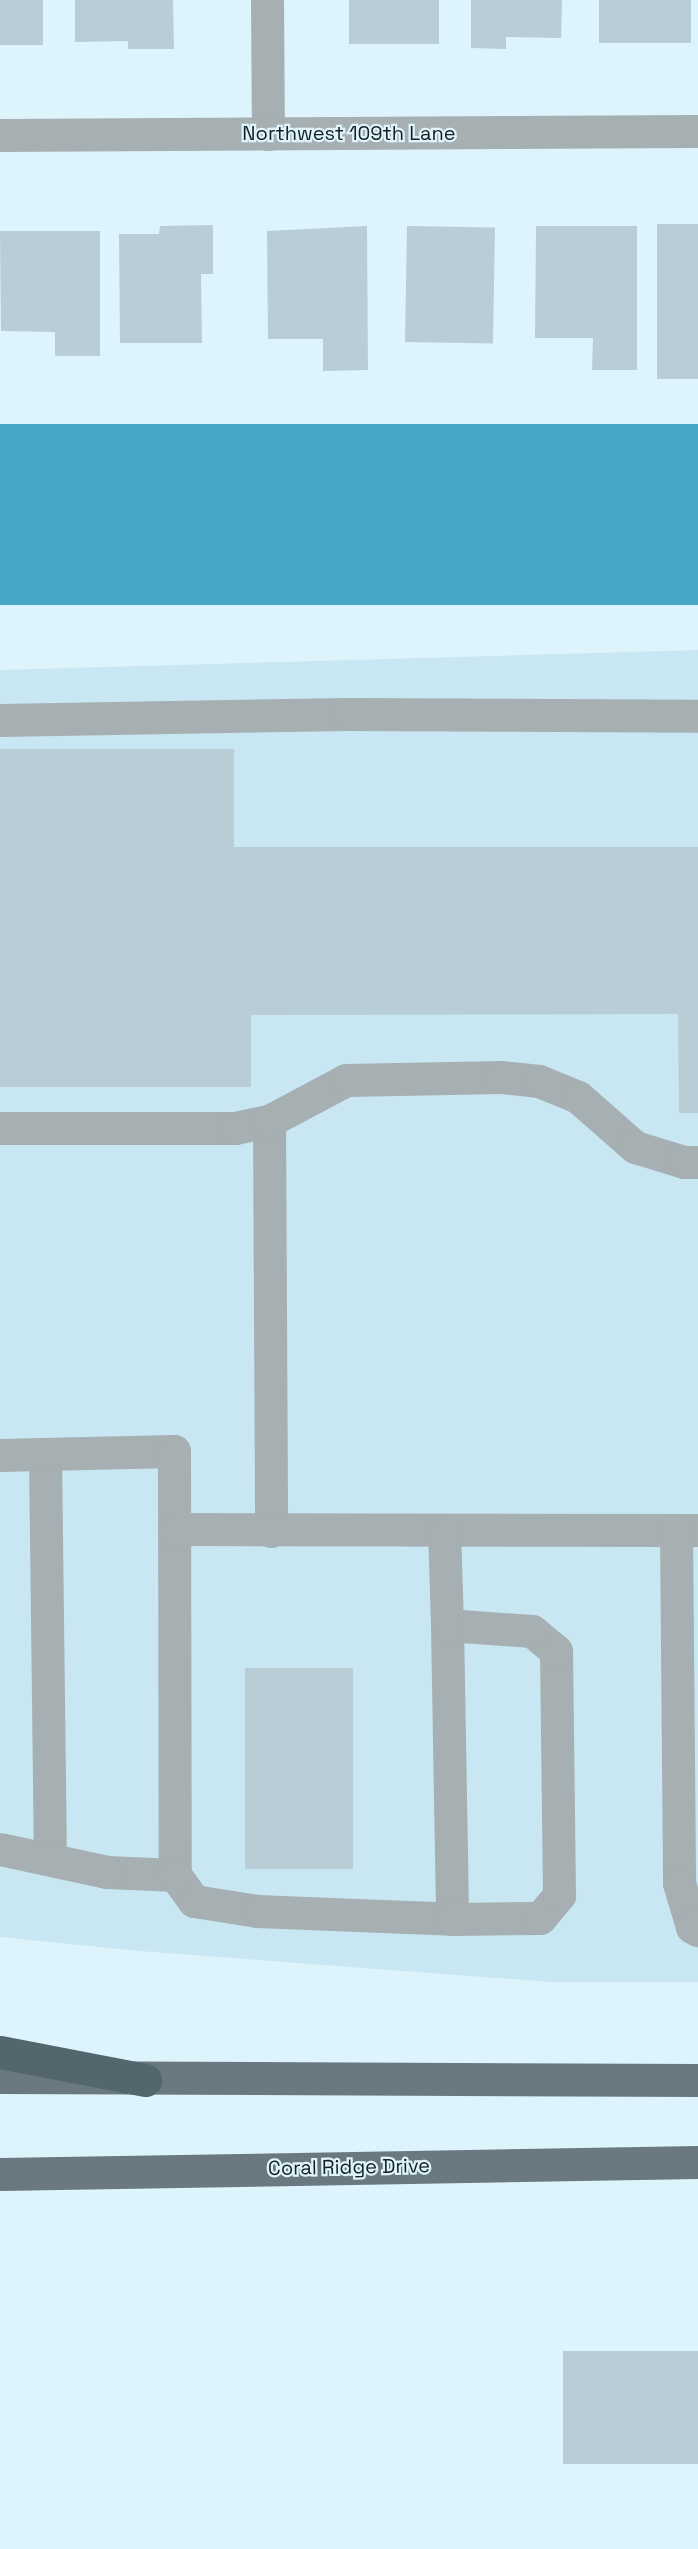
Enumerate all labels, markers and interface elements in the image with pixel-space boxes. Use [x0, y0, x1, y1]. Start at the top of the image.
street label: Northwest 109th Lane [242, 121, 456, 145]
street label: Coral Ridge Drive [268, 2154, 430, 2180]

